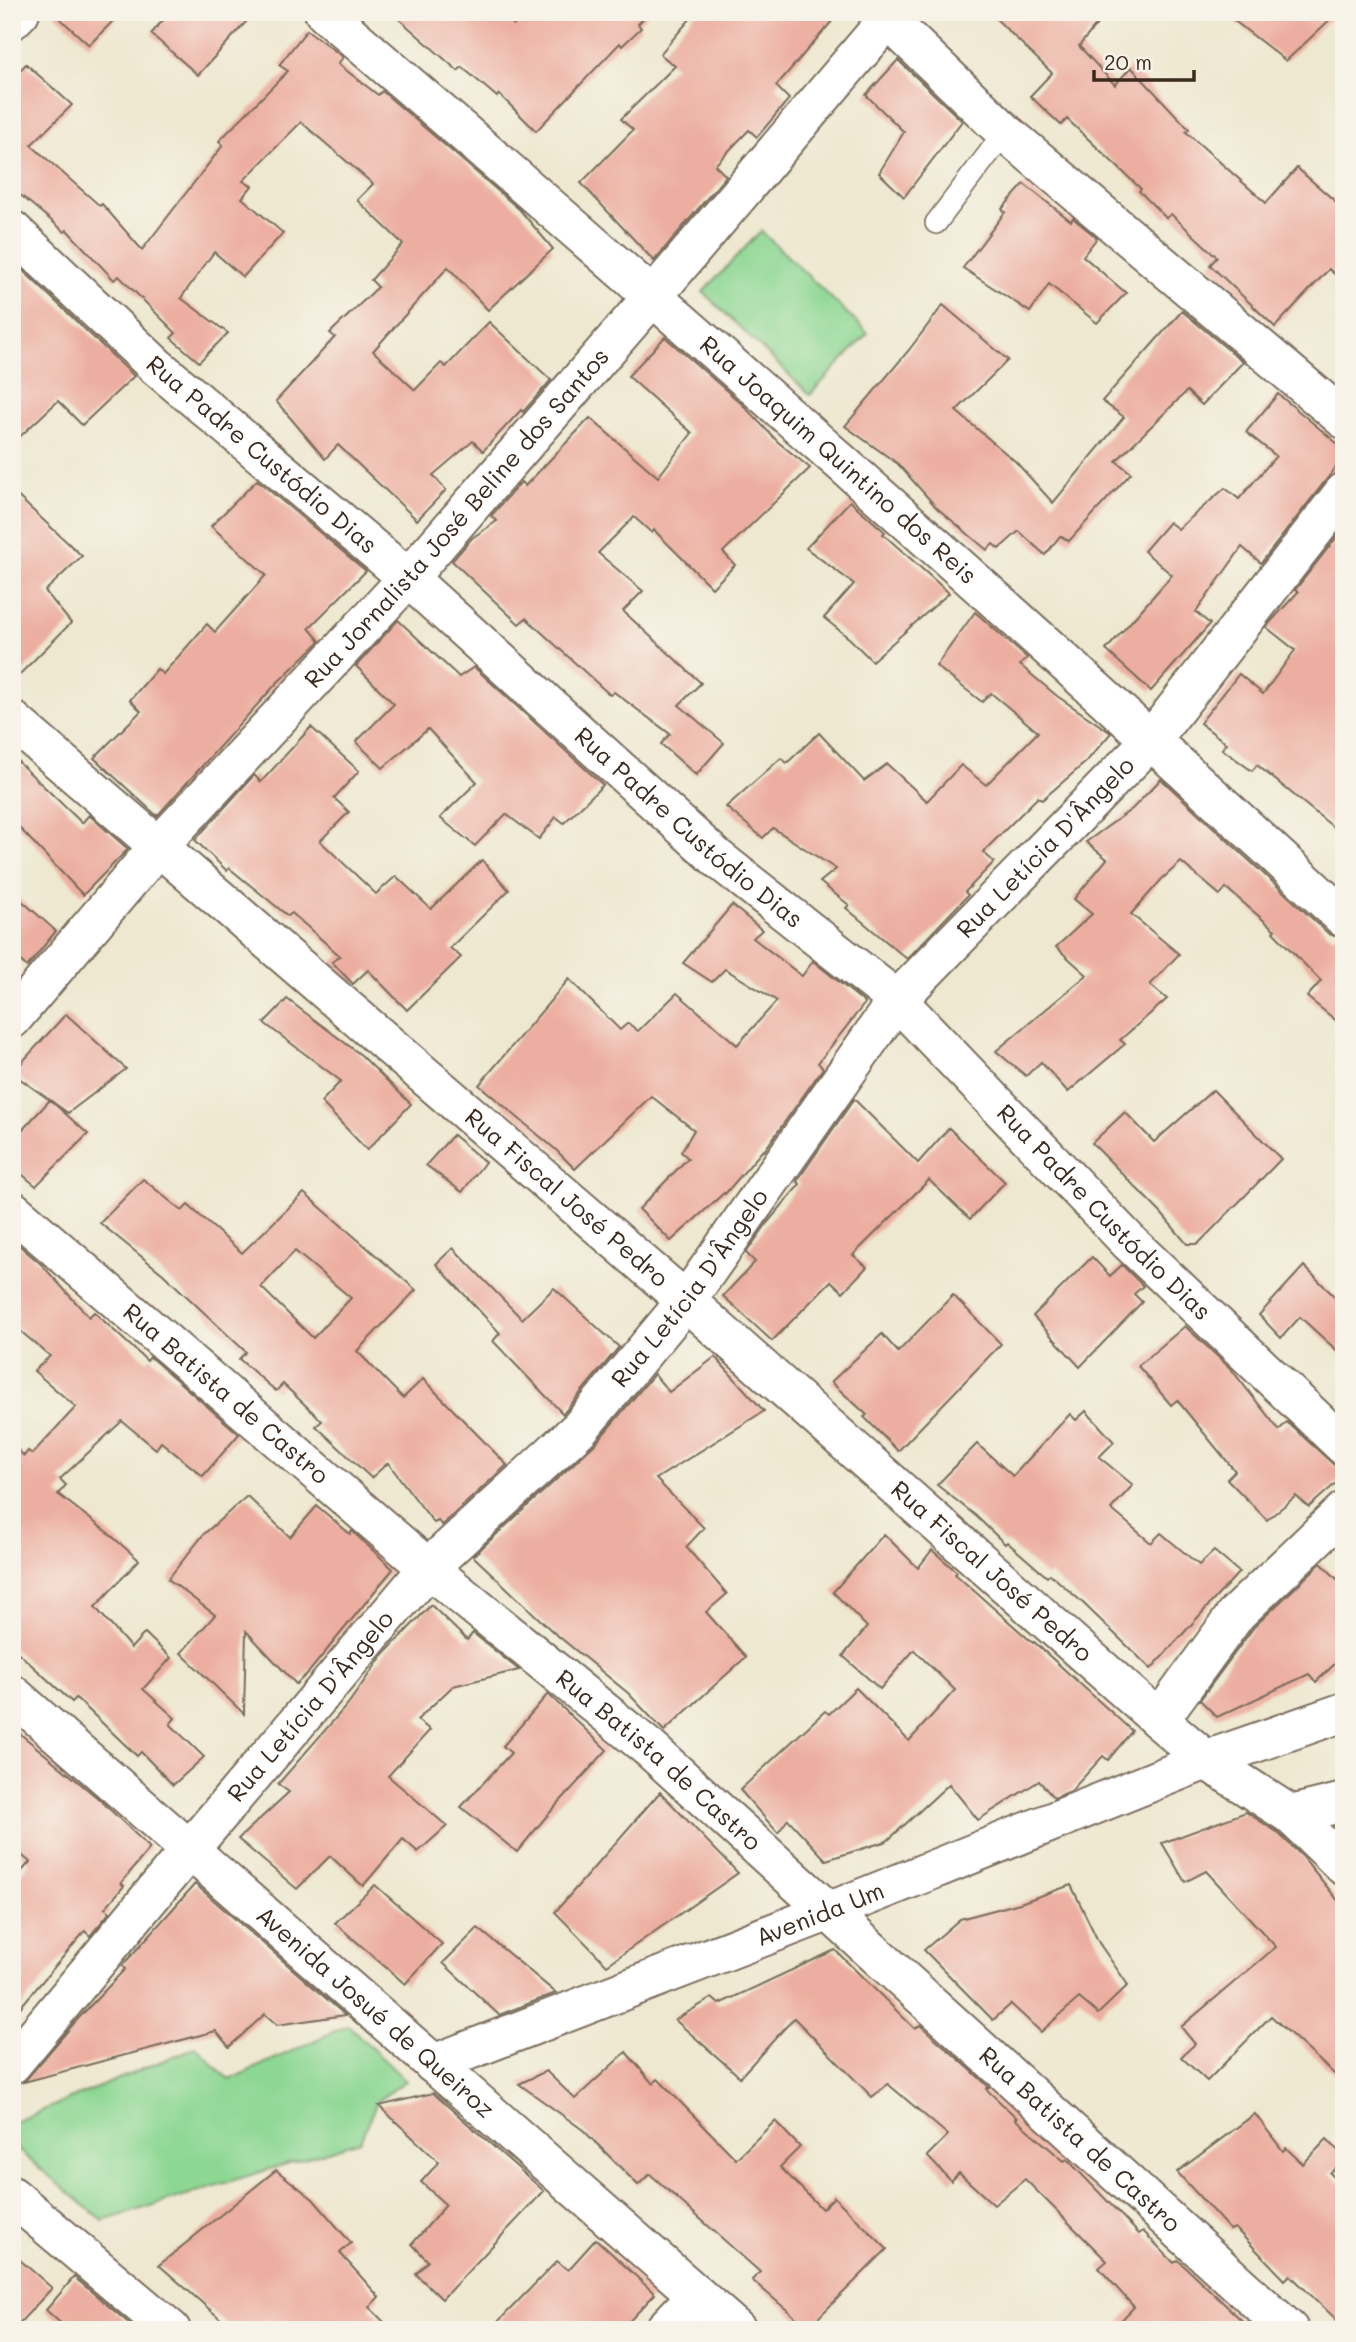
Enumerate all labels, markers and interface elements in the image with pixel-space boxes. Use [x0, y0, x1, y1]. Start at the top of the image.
scale bar [1094, 38, 1193, 82]
text: 20 m [1104, 48, 1152, 75]
street label: Rua Joaquim Quintino dos Reis [694, 328, 984, 590]
street label: Rua Jornalista José Beline dos Santos [297, 341, 615, 694]
street label: Rua Padre Custódio Dias [140, 348, 384, 560]
street label: Rua Padre Custódio Dias [569, 719, 810, 934]
street label: Rua Letícia D'Ângelo [949, 749, 1140, 944]
street label: Rua Padre Custódio Dias [991, 1097, 1219, 1326]
street label: Rua Fiscal José Pedro [459, 1100, 676, 1293]
street label: Rua Letícia D'Ângelo [604, 1182, 774, 1393]
street label: Rua Batista de Castro [117, 1296, 336, 1490]
street label: Rua Fiscal José Pedro [885, 1473, 1100, 1668]
street label: Rua Letícia D'Ângelo [220, 1603, 400, 1808]
street label: Rua Batista de Castro [550, 1662, 769, 1857]
street label: Avenida Um [751, 1874, 888, 1952]
street label: Avenida Josué de Queiroz [251, 1899, 502, 2124]
street label: Rua Batista de Castro [973, 2039, 1188, 2238]

